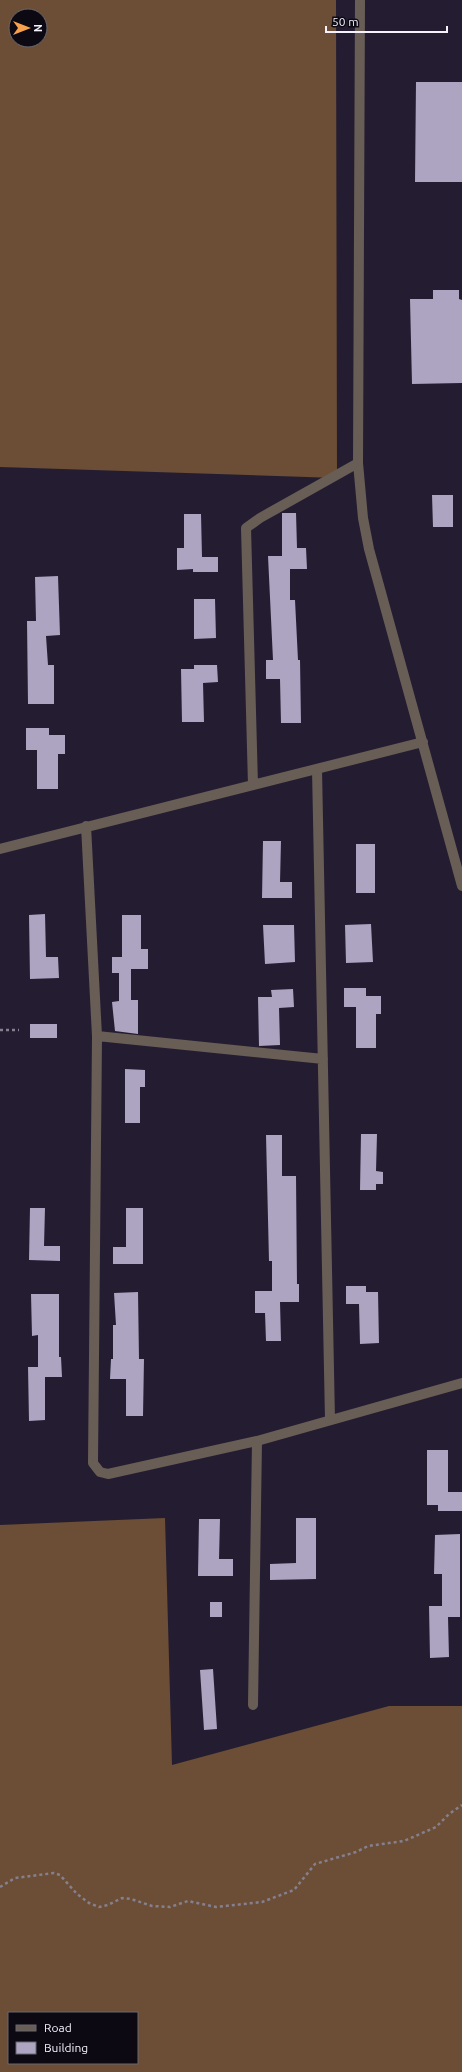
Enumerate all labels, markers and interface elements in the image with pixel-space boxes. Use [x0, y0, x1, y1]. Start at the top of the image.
north arrow [8, 8, 48, 48]
scale bar [326, 8, 447, 34]
text: 50 m [332, 15, 359, 28]
text: N [32, 24, 44, 32]
legend [8, 2012, 138, 2064]
text: Road [44, 2021, 72, 2034]
text: Building [44, 2041, 88, 2054]

